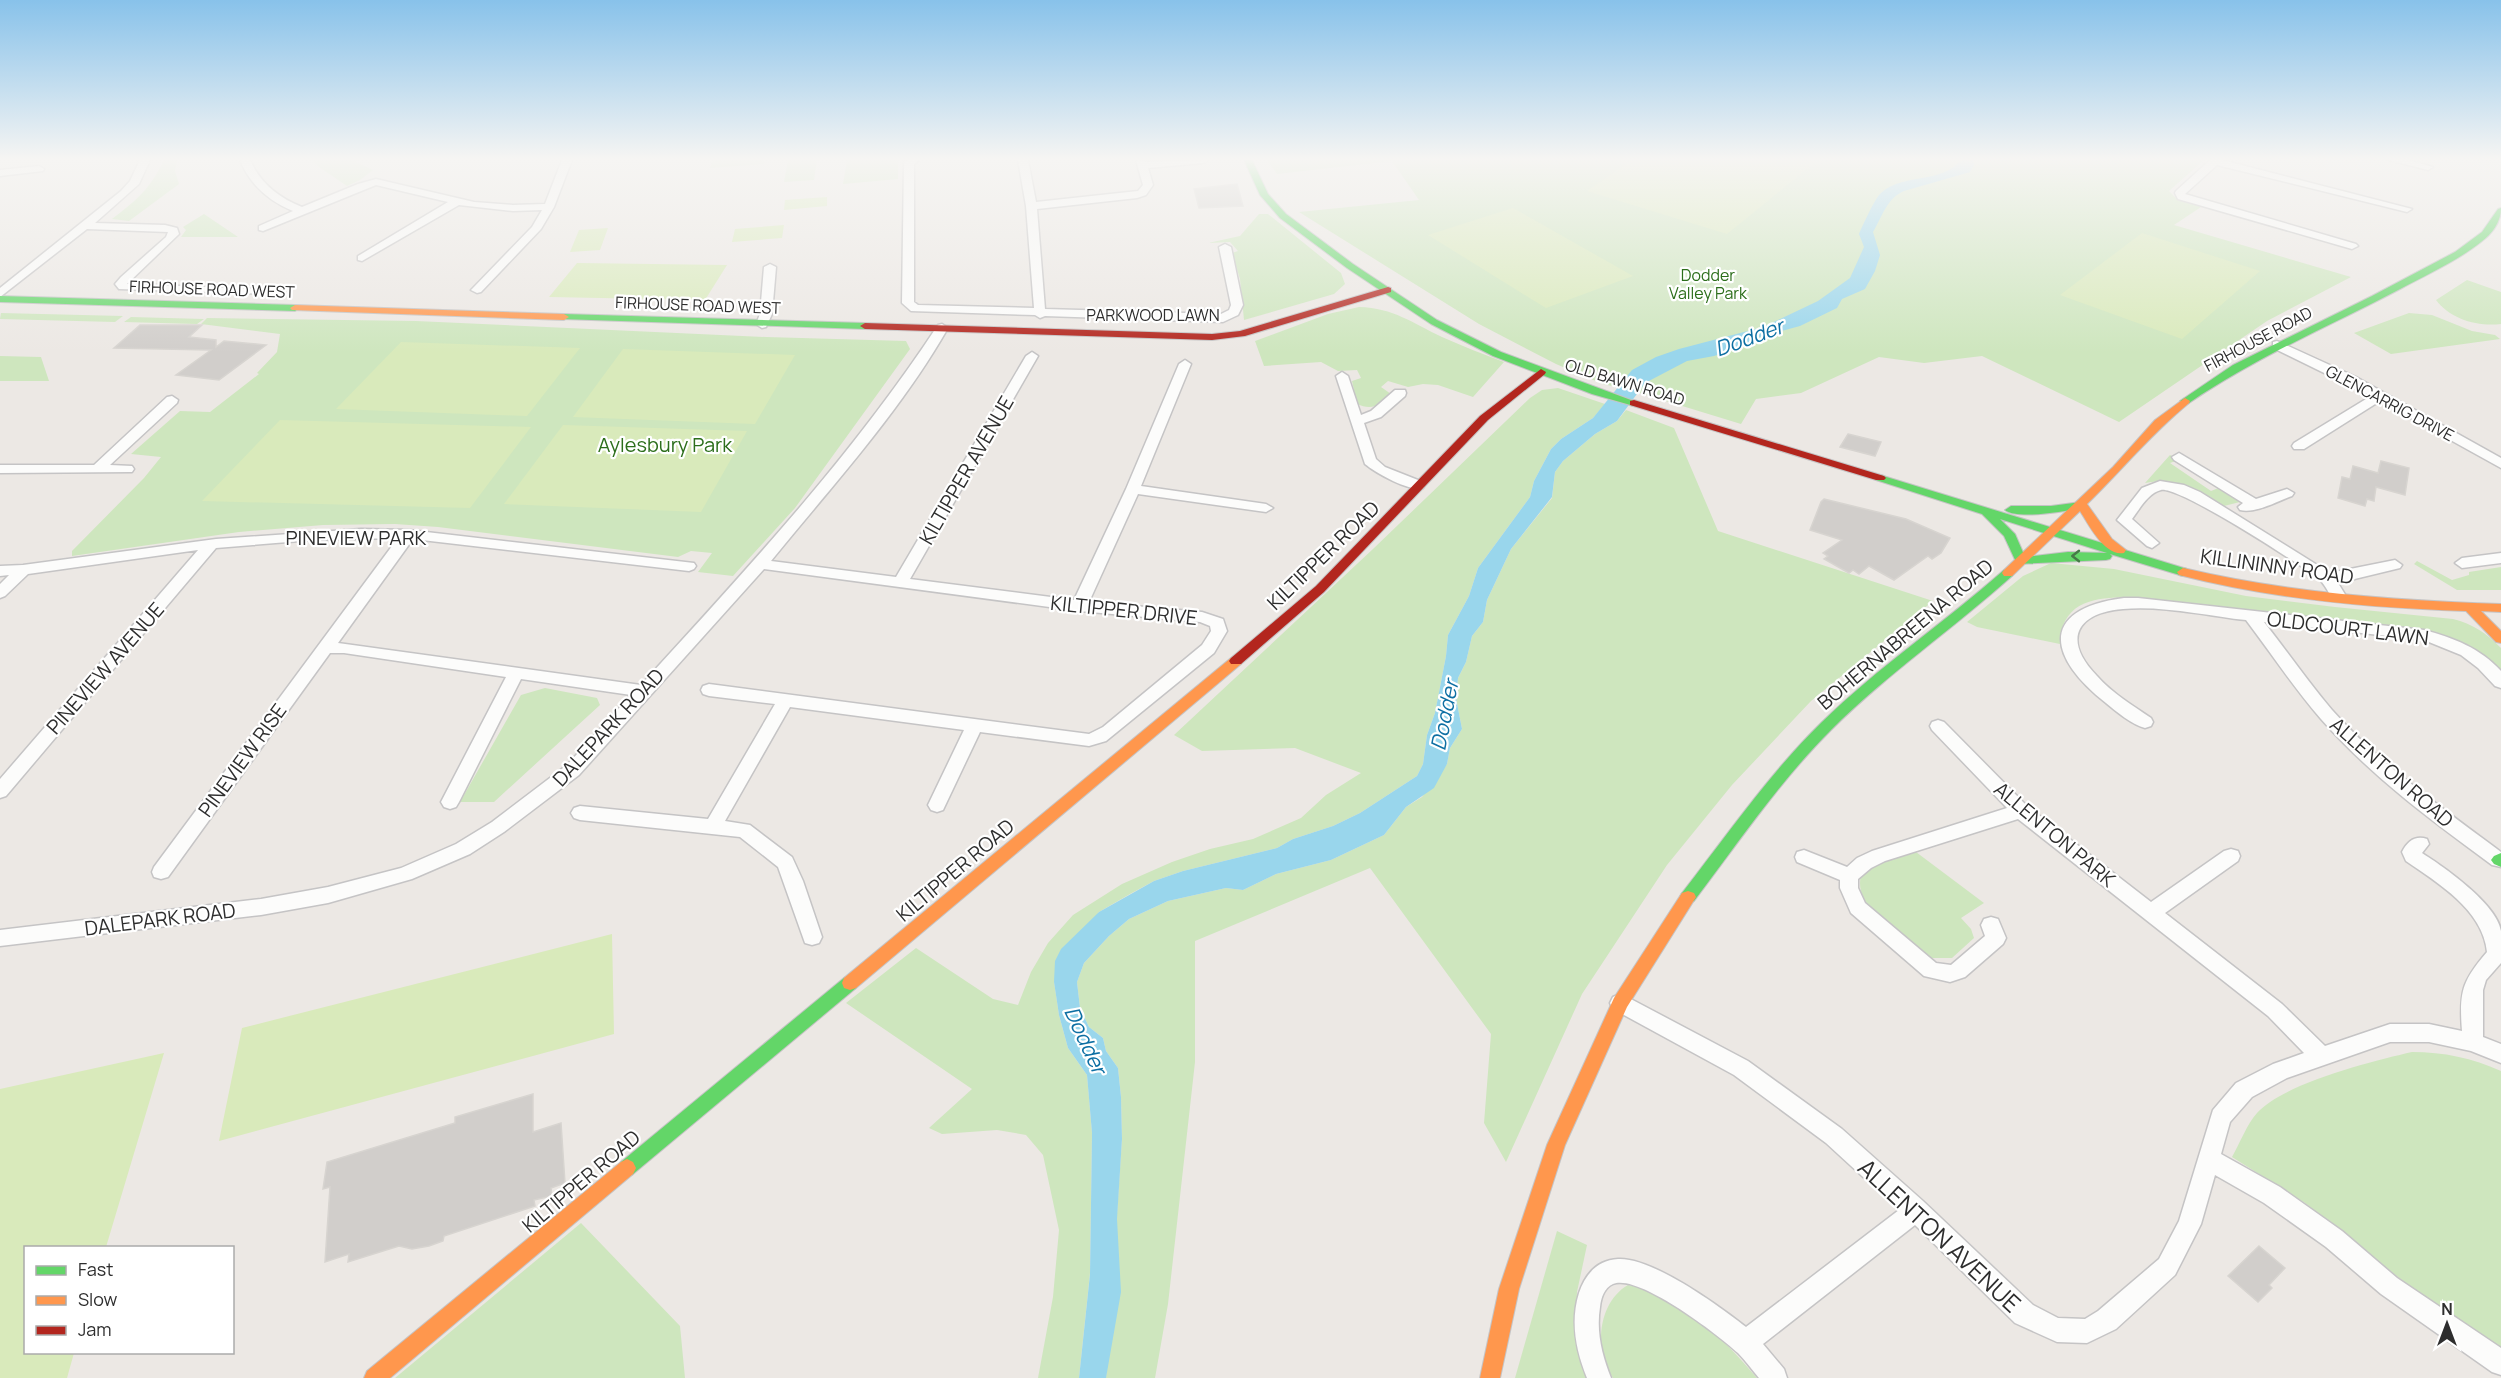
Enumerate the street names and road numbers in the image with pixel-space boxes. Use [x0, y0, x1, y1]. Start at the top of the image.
street label: FIRHOUSE ROAD WEST [129, 275, 296, 303]
street label: FIRHOUSE ROAD WEST [615, 291, 782, 319]
street label: FIRHOUSE ROAD [2200, 301, 2316, 377]
street label: PARKWOOD LAWN [1086, 304, 1220, 326]
street label: OLD BAWN ROAD [1563, 353, 1688, 411]
street label: GLENCARRIG DRIVE [2322, 360, 2458, 446]
street label: KILTIPPER AVENUE [912, 391, 1020, 549]
street label: KILTIPPER ROAD [1261, 494, 1385, 616]
street label: PINEVIEW PARK [286, 524, 427, 551]
street label: KILLININNY ROAD [2199, 542, 2355, 590]
street label: BOHERNABREENA ROAD [1811, 552, 1999, 716]
street label: KILTIPPER DRIVE [1049, 589, 1199, 631]
street label: PINEVIEW AVENUE [40, 596, 170, 740]
street label: OLDCOURT LAWN [2266, 605, 2430, 651]
street label: DALEPARK ROAD [546, 662, 670, 792]
street label: PINEVIEW RISE [192, 698, 292, 822]
street label: ALLENTON ROAD [2325, 711, 2459, 833]
street label: ALLENTON PARK [1989, 775, 2121, 893]
street label: KILTIPPER ROAD [890, 813, 1020, 927]
street label: DALEPARK ROAD [83, 896, 237, 942]
street label: KILTIPPER ROAD [516, 1124, 646, 1238]
street label: ALLENTON AVENUE [1851, 1151, 2029, 1319]

